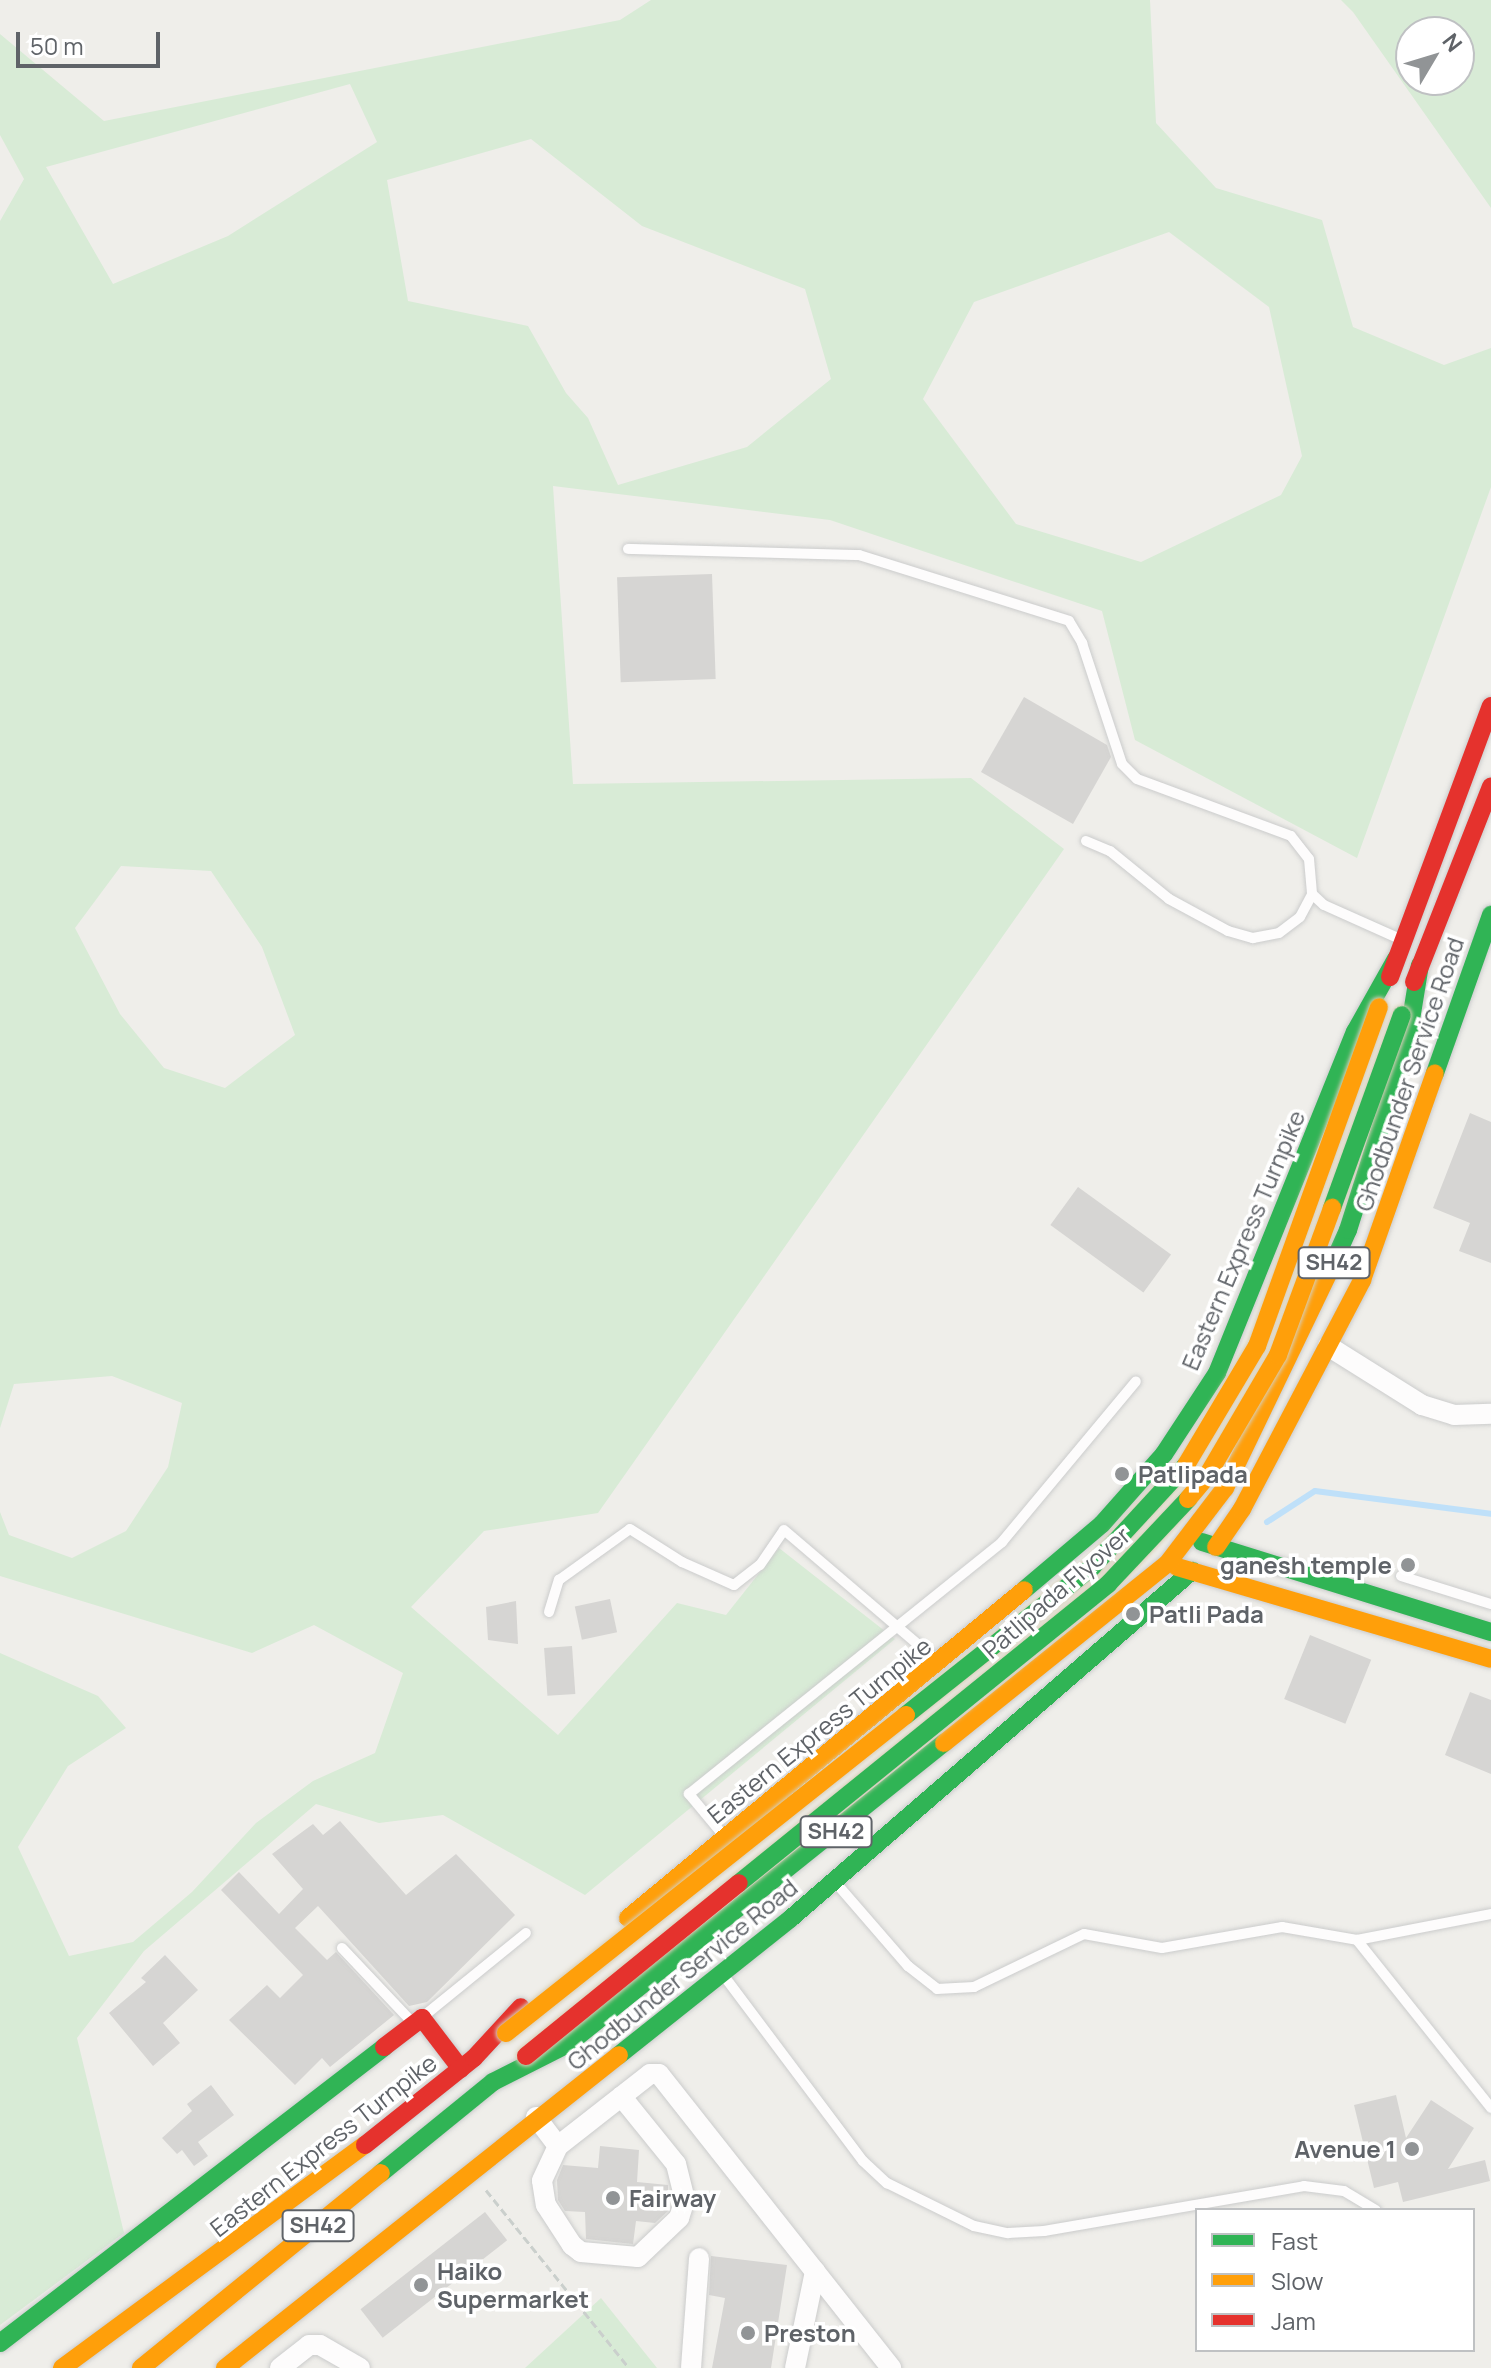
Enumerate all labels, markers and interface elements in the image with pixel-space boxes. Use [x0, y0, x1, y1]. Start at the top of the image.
scale bar [20, 16, 164, 66]
north arrow [1395, 16, 1475, 96]
text: N [1436, 27, 1469, 58]
text: 50 m [30, 29, 84, 62]
street label: Ghodbunder Service Road [1349, 933, 1469, 1215]
street label: Eastern Express Turnpike [1175, 1106, 1311, 1374]
road number: SH42 [1296, 1245, 1372, 1281]
place label: Patlipada [1138, 1460, 1248, 1488]
marker: Patlipada [1113, 1465, 1131, 1483]
street label: Patlipada Flyover [976, 1520, 1136, 1664]
place label: ganesh temple [1220, 1551, 1392, 1579]
marker: ganesh temple [1399, 1556, 1417, 1574]
place label: Patli Pada [1149, 1600, 1264, 1628]
marker: Patli Pada [1124, 1605, 1142, 1623]
street label: Eastern Express Turnpike [701, 1631, 937, 1829]
road number: SH42 [798, 1814, 874, 1850]
street label: Ghodbunder Service Road [561, 1872, 803, 2076]
street label: Eastern Express Turnpike [204, 2048, 442, 2242]
place label: Avenue 1 [1294, 2135, 1396, 2163]
marker: Avenue 1 [1403, 2140, 1421, 2158]
place label: Fairway [629, 2184, 716, 2212]
marker: Fairway [604, 2189, 622, 2207]
road number: SH42 [280, 2208, 356, 2244]
legend [1195, 2208, 1475, 2352]
text: Fast [1271, 2224, 1318, 2257]
place label: Haiko Supermarket [437, 2257, 589, 2313]
text: Slow [1271, 2264, 1324, 2297]
marker: Haiko Supermarket [412, 2276, 430, 2294]
text: Jam [1271, 2304, 1316, 2337]
place label: Preston [764, 2319, 856, 2347]
marker: Preston [739, 2324, 757, 2342]

